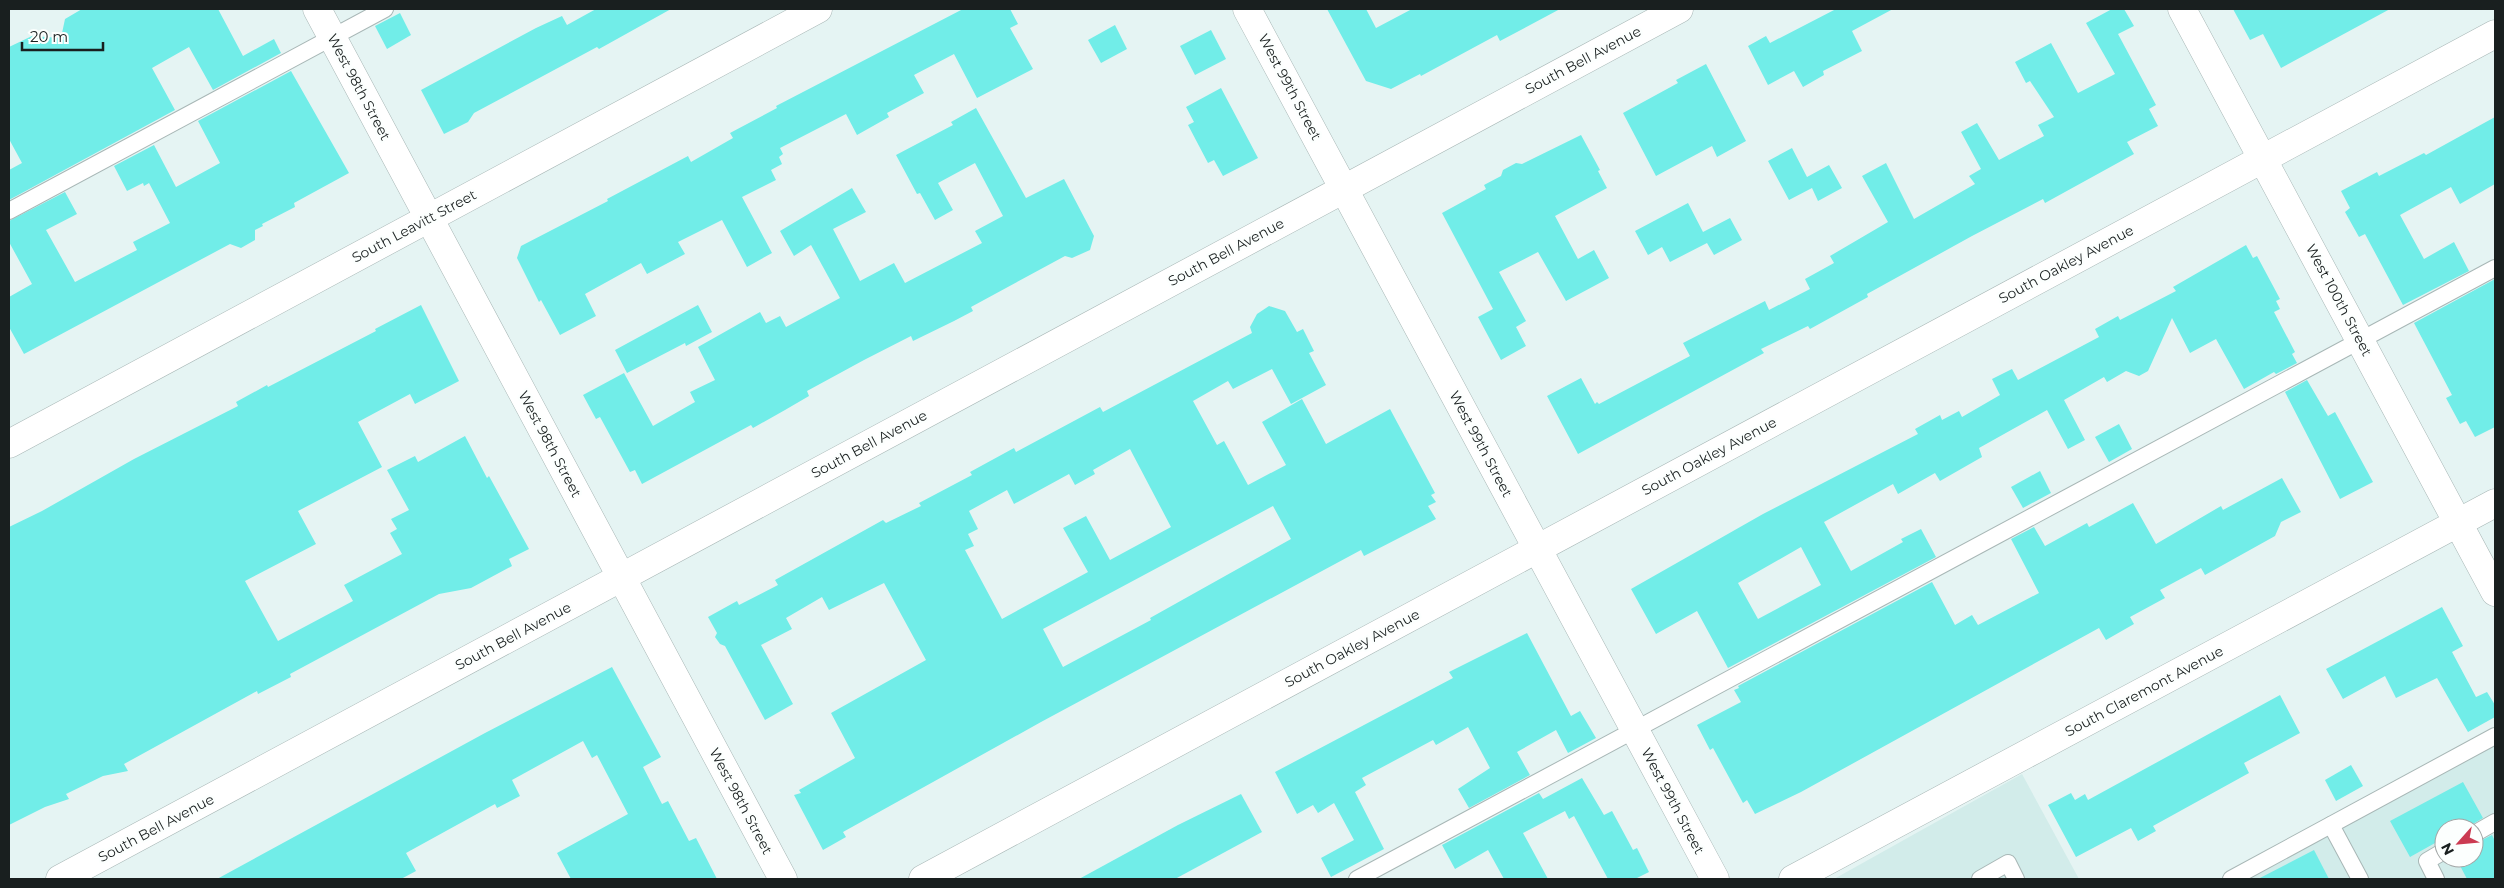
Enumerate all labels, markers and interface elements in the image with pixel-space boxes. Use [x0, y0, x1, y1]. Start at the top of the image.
scale bar [22, 20, 104, 52]
street label: South Bell Avenue [1522, 22, 1644, 98]
text: 20 m [30, 27, 68, 46]
street label: West 98th Street [323, 31, 395, 144]
street label: West 99th Street [1254, 31, 1326, 143]
street label: South Leavitt Street [349, 185, 480, 266]
street label: South Bell Avenue [1165, 214, 1287, 290]
street label: South Oakley Avenue [1995, 221, 2137, 307]
street label: West 100th Street [2302, 241, 2376, 359]
street label: West 98th Street [514, 388, 586, 501]
street label: West 99th Street [1445, 388, 1517, 500]
street label: South Bell Avenue [808, 406, 930, 482]
street label: South Oakley Avenue [1638, 413, 1780, 499]
street label: South Bell Avenue [452, 598, 574, 674]
street label: South Oakley Avenue [1281, 605, 1423, 691]
street label: South Claremont Avenue [2062, 642, 2226, 740]
street label: West 98th Street [705, 745, 777, 858]
street label: West 99th Street [1637, 745, 1709, 857]
street label: South Bell Avenue [95, 790, 217, 866]
north arrow [2434, 818, 2484, 868]
text: N [2437, 840, 2458, 858]

